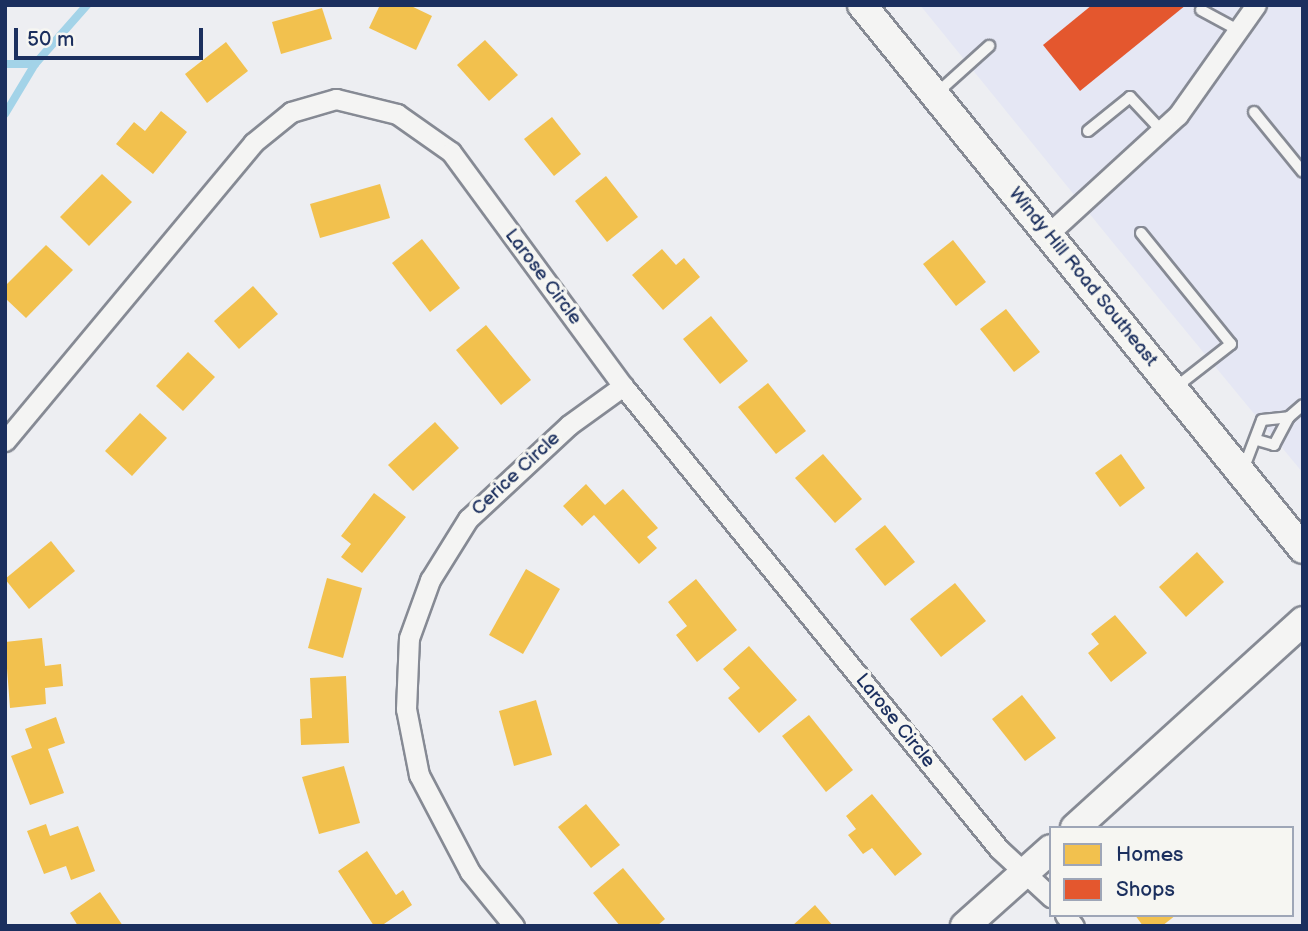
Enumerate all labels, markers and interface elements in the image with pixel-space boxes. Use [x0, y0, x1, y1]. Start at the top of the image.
scale bar [18, 14, 206, 58]
text: 50 m [27, 27, 74, 52]
street label: Windy Hill Road Southeast [1003, 182, 1163, 372]
street label: Larose Circle [500, 225, 586, 329]
street label: Cerice Circle [467, 427, 565, 521]
street label: Larose Circle [850, 669, 940, 773]
legend [1049, 826, 1294, 917]
text: Homes [1116, 842, 1184, 867]
text: Shops [1116, 877, 1175, 902]

